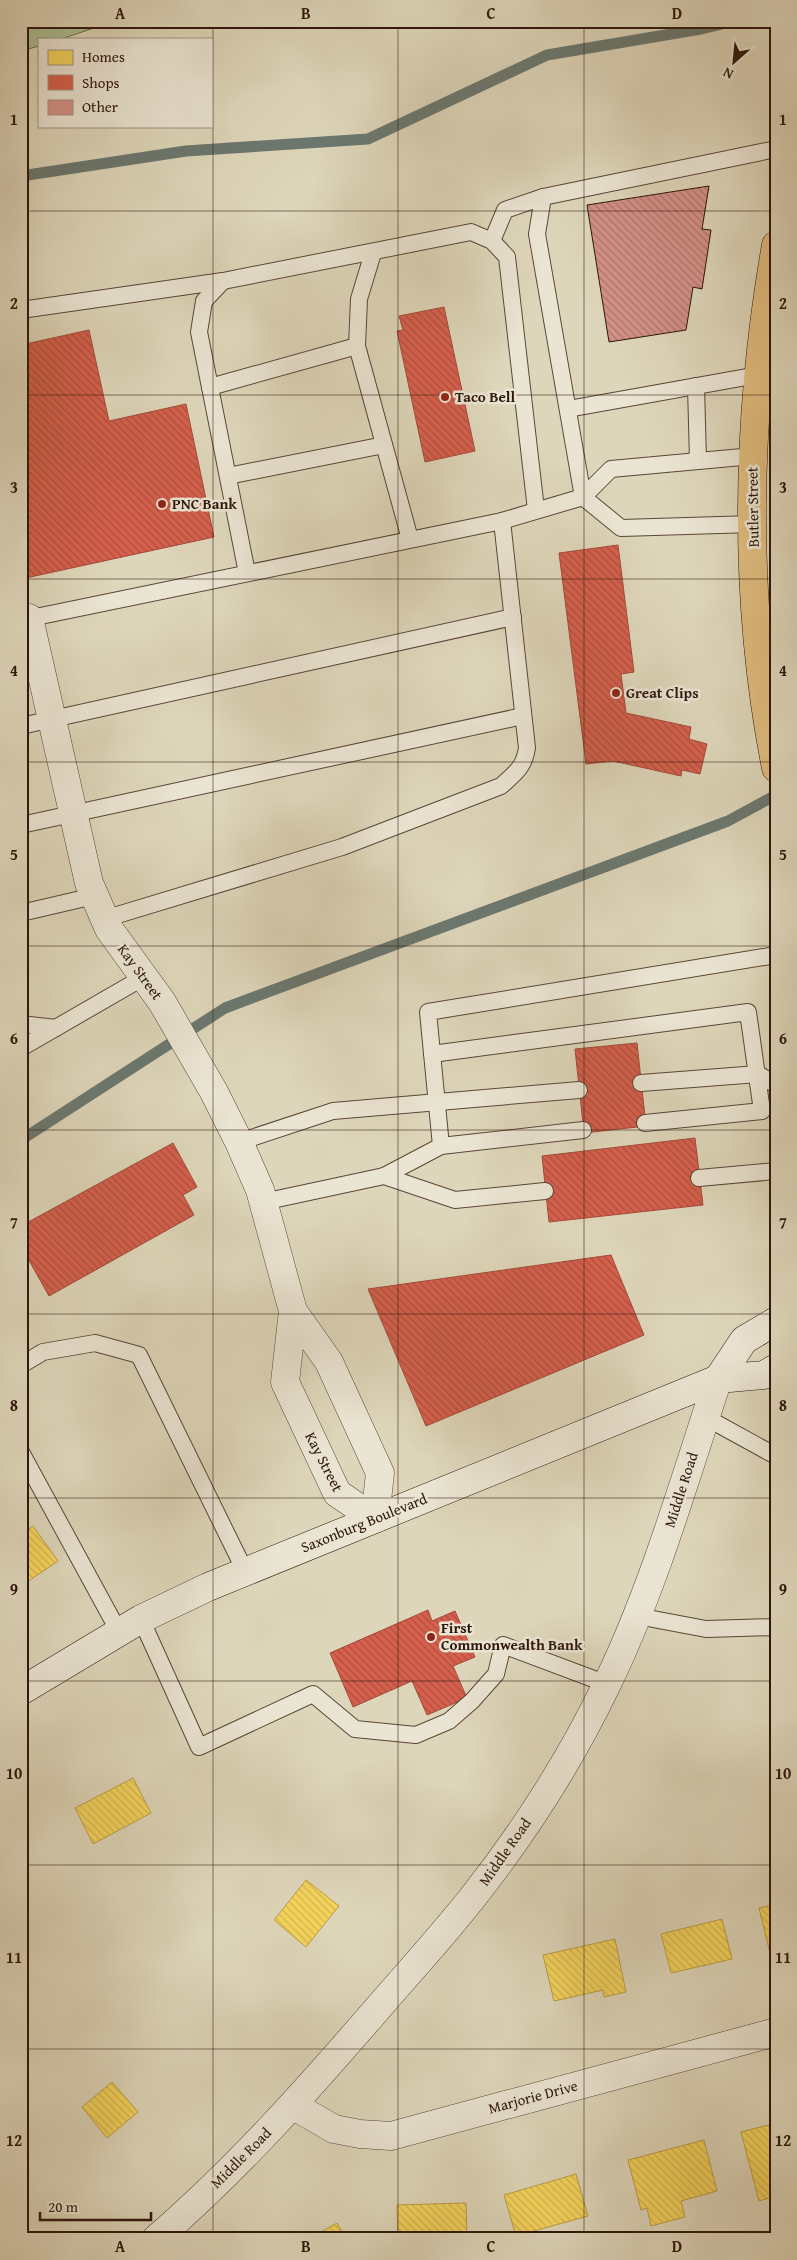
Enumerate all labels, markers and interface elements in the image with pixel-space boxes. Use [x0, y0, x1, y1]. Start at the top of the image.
text: A [115, 1, 126, 25]
text: B [301, 1, 311, 25]
text: C [486, 1, 496, 25]
text: D [672, 1, 682, 25]
legend [38, 38, 212, 128]
north arrow [710, 38, 760, 88]
text: Homes [82, 46, 125, 67]
text: N [719, 62, 737, 85]
text: Shops [82, 72, 119, 93]
text: Other [82, 96, 118, 117]
text: 1 [10, 107, 18, 131]
text: 1 [779, 107, 787, 131]
text: 2 [10, 291, 18, 315]
text: 2 [779, 291, 787, 315]
place label: Taco Bell [455, 386, 515, 407]
marker: Taco Bell [439, 391, 451, 403]
street label: Butler Street [741, 466, 764, 547]
text: 3 [10, 475, 18, 499]
text: 3 [779, 475, 787, 499]
place label: PNC Bank [172, 493, 237, 514]
marker: PNC Bank [156, 498, 168, 510]
text: 4 [10, 658, 18, 682]
text: 4 [779, 658, 787, 682]
place label: Great Clips [626, 682, 699, 703]
marker: Great Clips [610, 687, 622, 699]
text: 5 [10, 842, 18, 866]
text: 5 [779, 842, 787, 866]
street label: Kay Street [113, 939, 168, 1005]
text: 6 [10, 1026, 18, 1050]
text: 6 [779, 1026, 787, 1050]
text: 7 [10, 1210, 18, 1234]
text: 7 [779, 1210, 787, 1234]
text: 8 [10, 1393, 18, 1417]
text: 8 [779, 1393, 787, 1417]
street label: Kay Street [300, 1428, 349, 1496]
street label: Middle Road [658, 1449, 703, 1530]
street label: Saxonburg Boulevard [298, 1488, 430, 1557]
text: 9 [10, 1577, 18, 1601]
text: 9 [779, 1577, 787, 1601]
place label: First Commonwealth Bank [441, 1617, 583, 1655]
marker: First Commonwealth Bank [425, 1631, 437, 1643]
text: 10 [6, 1761, 22, 1785]
text: 10 [775, 1761, 791, 1785]
street label: Middle Road [473, 1814, 536, 1890]
text: 11 [6, 1945, 22, 1969]
text: 11 [775, 1945, 791, 1969]
street label: Marjorie Drive [486, 2075, 580, 2119]
street label: Middle Road [205, 2122, 276, 2193]
text: 12 [6, 2128, 22, 2152]
text: 12 [775, 2128, 791, 2152]
scale bar [40, 2190, 151, 2222]
text: 20 m [48, 2196, 79, 2217]
text: A [115, 2234, 126, 2258]
text: B [301, 2234, 311, 2258]
text: C [486, 2234, 496, 2258]
text: D [672, 2234, 682, 2258]

